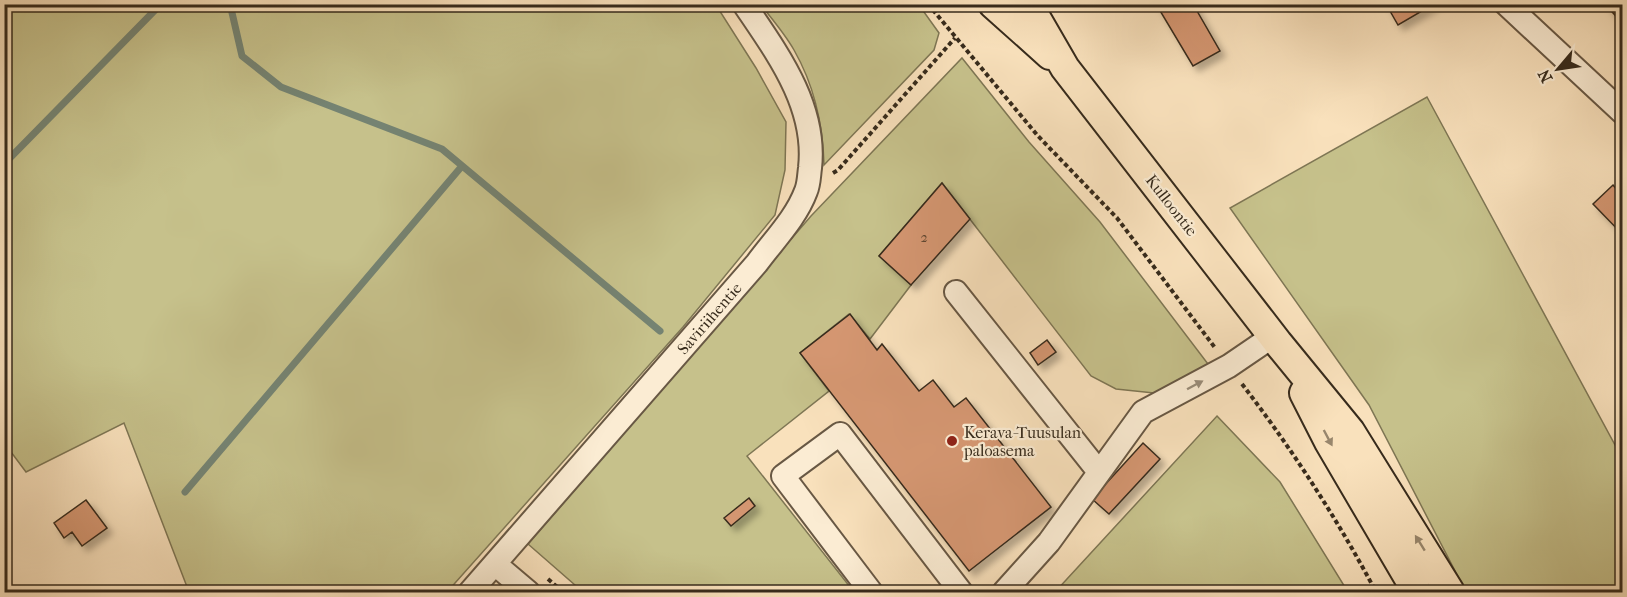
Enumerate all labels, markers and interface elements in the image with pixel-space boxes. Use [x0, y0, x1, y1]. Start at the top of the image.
north arrow [1528, 39, 1588, 99]
text: N [1534, 65, 1557, 86]
street label: Kulloontie [1142, 171, 1201, 240]
house number: 2 [920, 229, 928, 246]
street label: Saviriihentie [673, 279, 746, 358]
one-way arrow [1186, 380, 1203, 390]
place label: Kerava-Tuusulan paloasema [963, 423, 1082, 460]
one-way arrow [1323, 430, 1333, 447]
marker: Kerava-Tuusulan paloasema [945, 434, 959, 448]
one-way arrow [1414, 535, 1426, 551]

